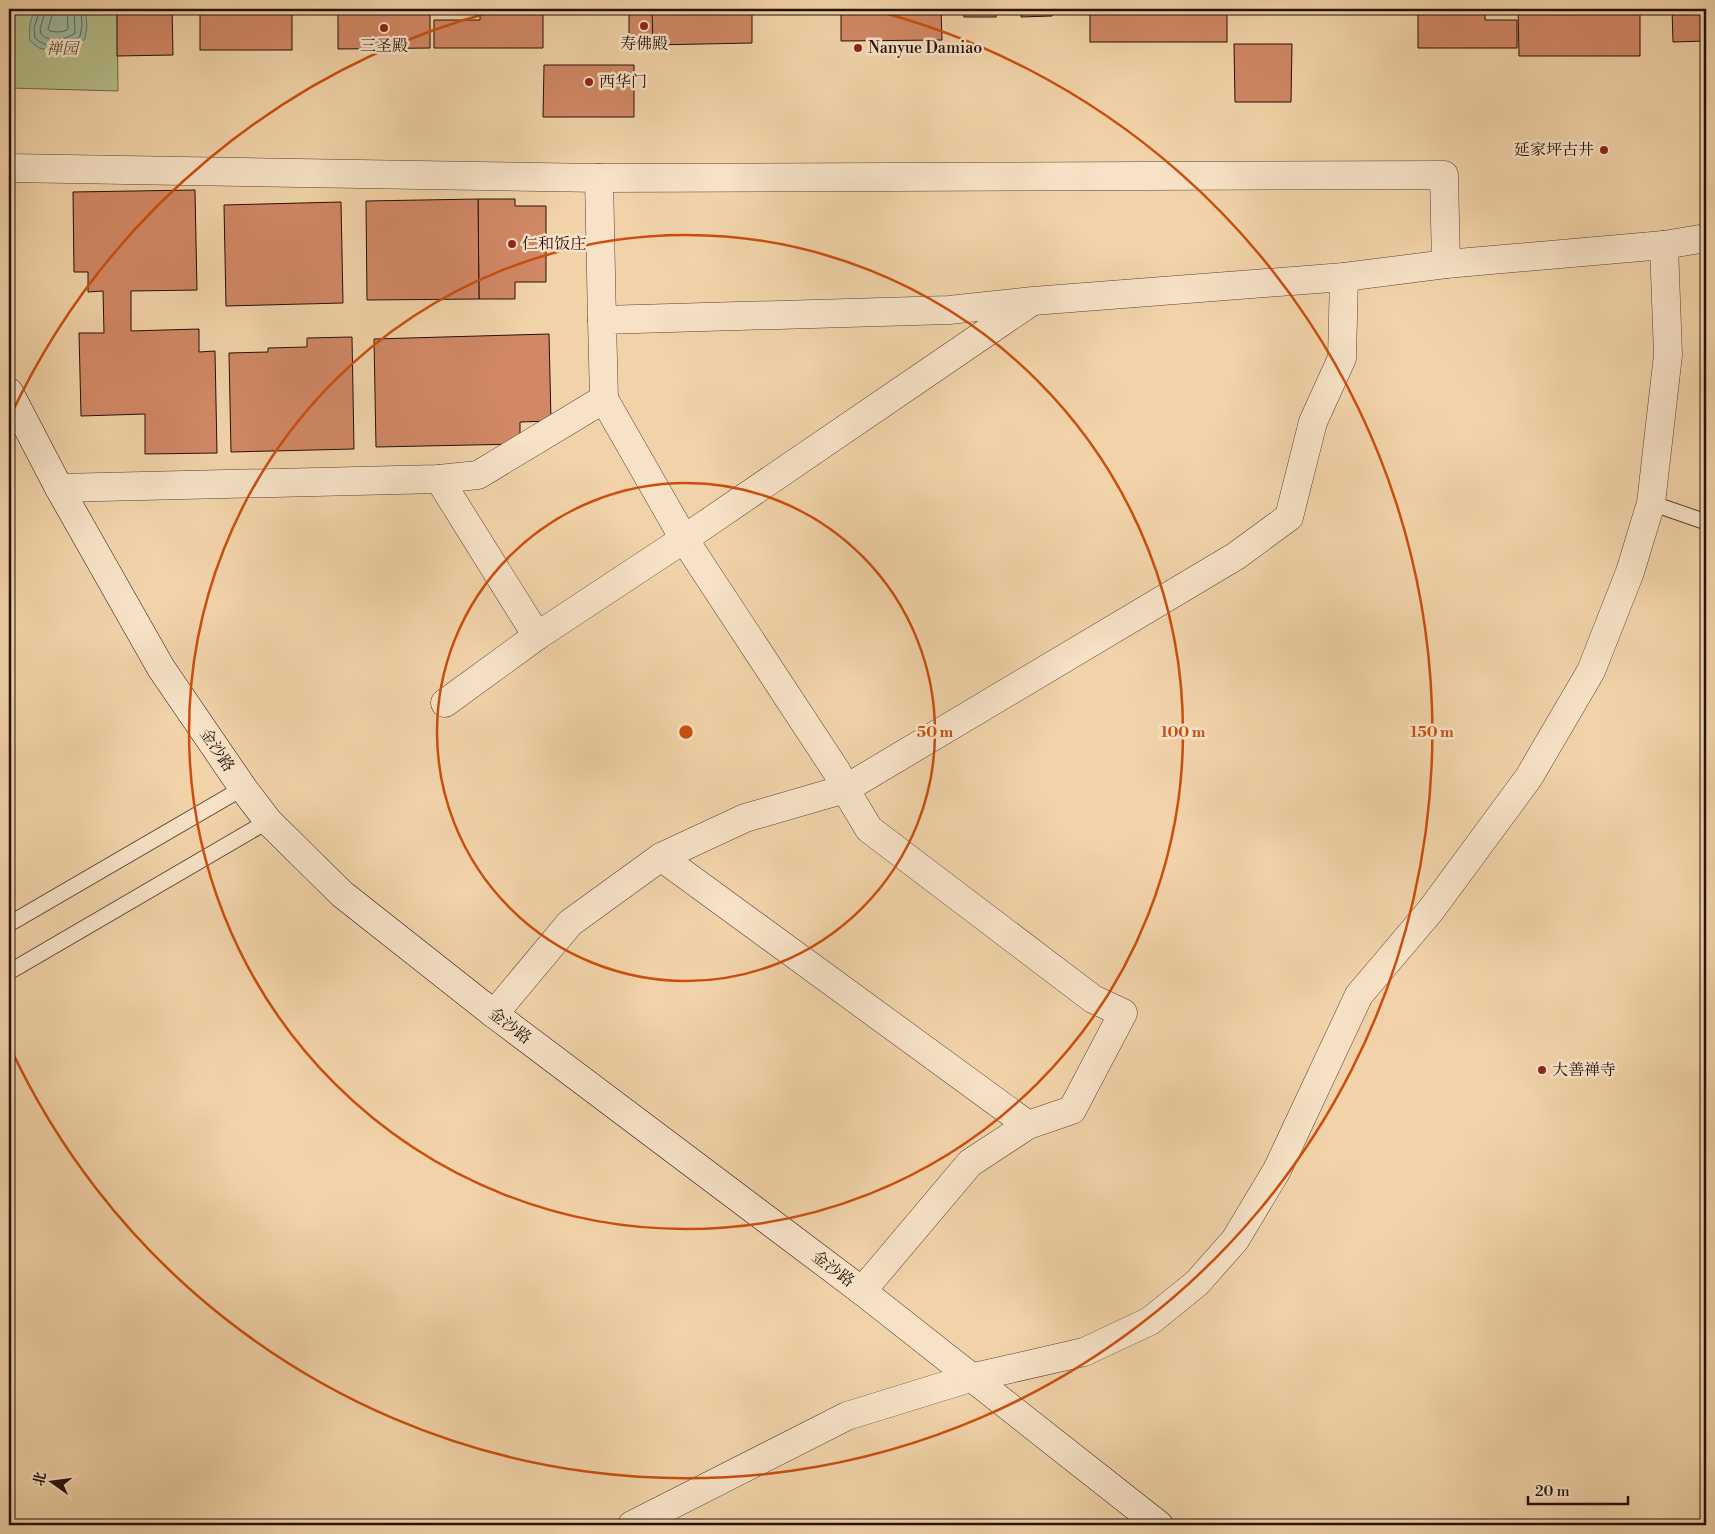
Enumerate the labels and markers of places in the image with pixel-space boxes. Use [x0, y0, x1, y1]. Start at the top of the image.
marker: 寿佛殿 [638, 20, 650, 32]
marker: 三圣殿 [378, 22, 390, 34]
place label: 寿佛殿 [620, 34, 668, 54]
place label: 三圣殿 [360, 36, 408, 56]
place label: Nanyue Damiao [868, 38, 982, 58]
marker: Nanyue Damiao [852, 42, 864, 54]
place label: 西华门 [599, 72, 647, 92]
marker: 西华门 [583, 76, 595, 88]
place label: 延家坪古井 [1514, 140, 1594, 160]
marker: 延家坪古井 [1598, 144, 1610, 156]
place label: 仁和饭庄 [522, 234, 586, 254]
marker: 仁和饭庄 [506, 238, 518, 250]
centre of rings [677, 723, 695, 741]
place label: 大善禅寺 [1552, 1060, 1616, 1080]
marker: 大善禅寺 [1536, 1064, 1548, 1076]

